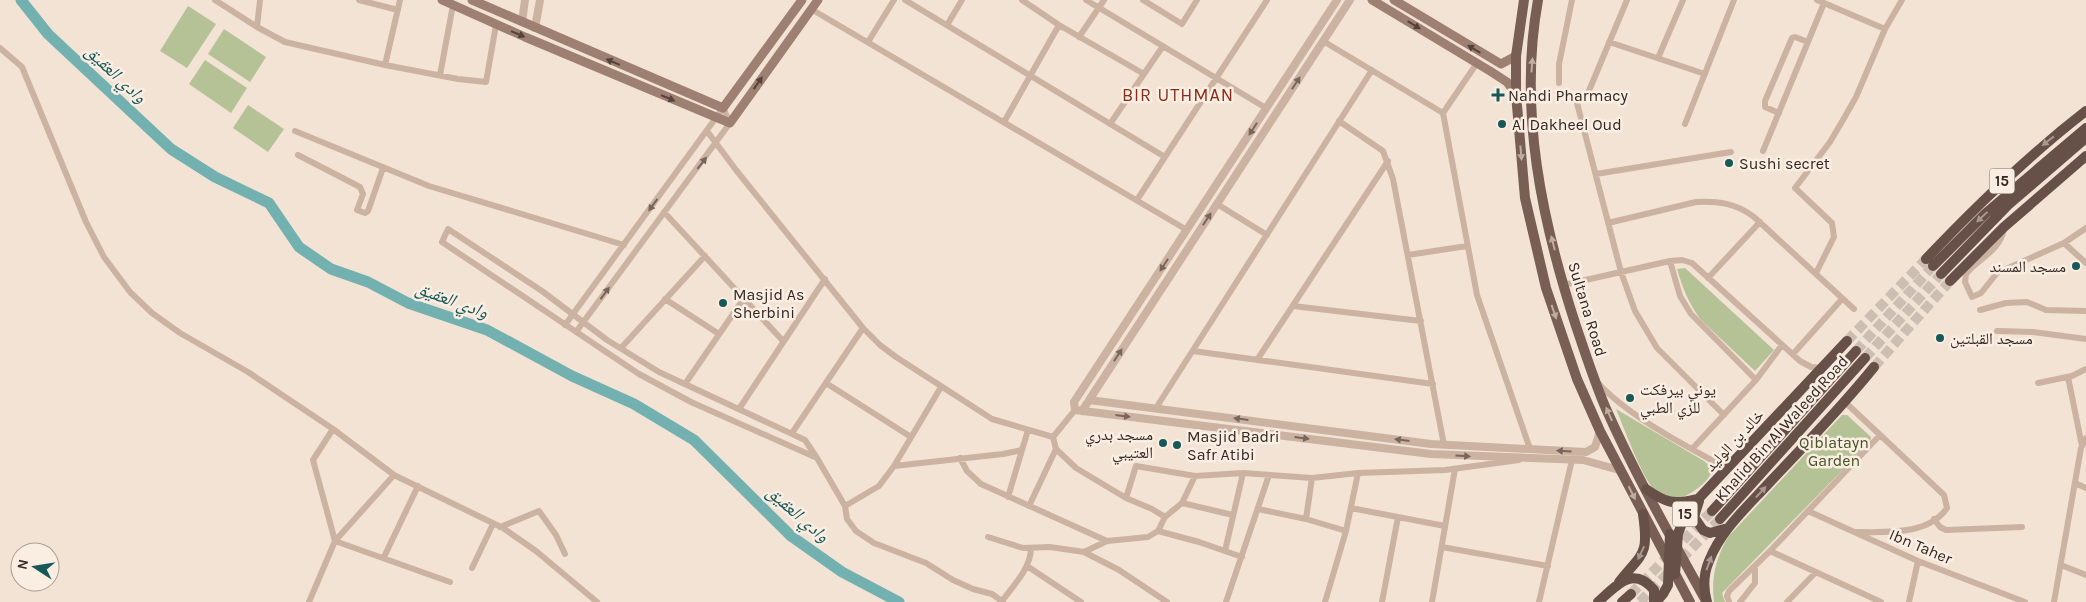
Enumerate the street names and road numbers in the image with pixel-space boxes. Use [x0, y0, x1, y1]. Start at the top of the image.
road number: 15 [1990, 168, 2014, 194]
street label: Sultana Road [1564, 260, 1611, 359]
street label: Khalid Bin Al Waleed Road [1711, 351, 1852, 505]
street label: خالد بن الوليد [1701, 405, 1769, 476]
road number: 15 [1672, 502, 1698, 526]
street label: Ibn Taher [1886, 525, 1955, 568]

